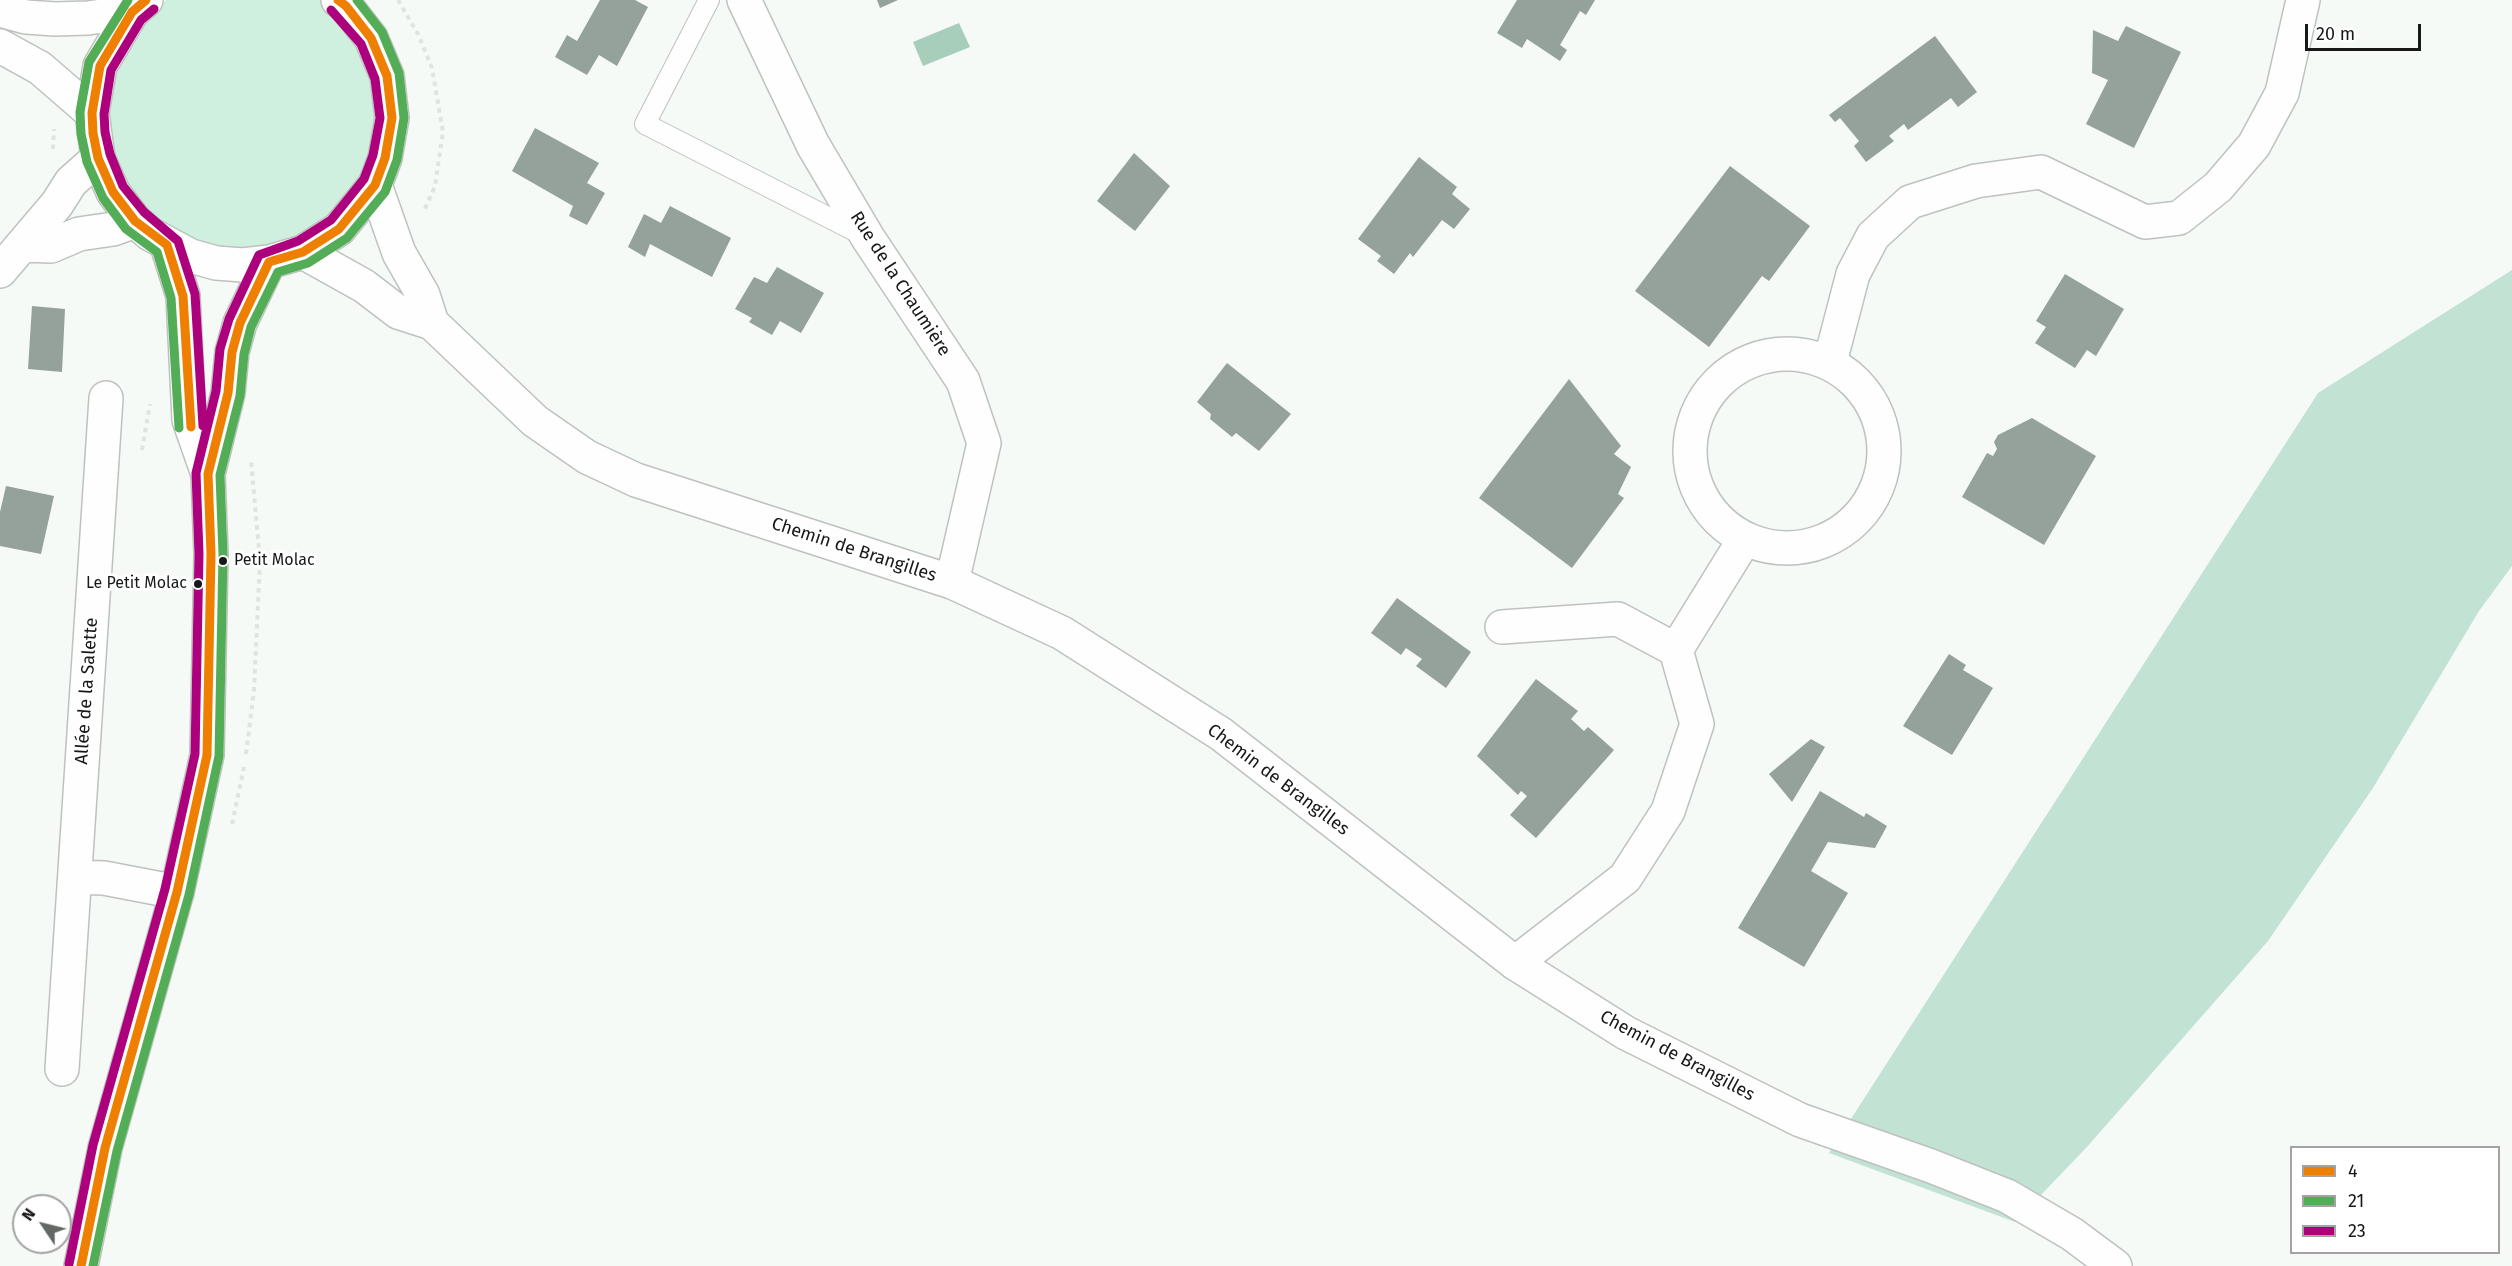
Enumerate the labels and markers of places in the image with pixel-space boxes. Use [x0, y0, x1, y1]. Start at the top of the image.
place label: Petit Molac [234, 551, 315, 571]
marker: Petit Molac [217, 555, 229, 567]
place label: Le Petit Molac [86, 574, 187, 594]
marker: Le Petit Molac [192, 578, 204, 590]

